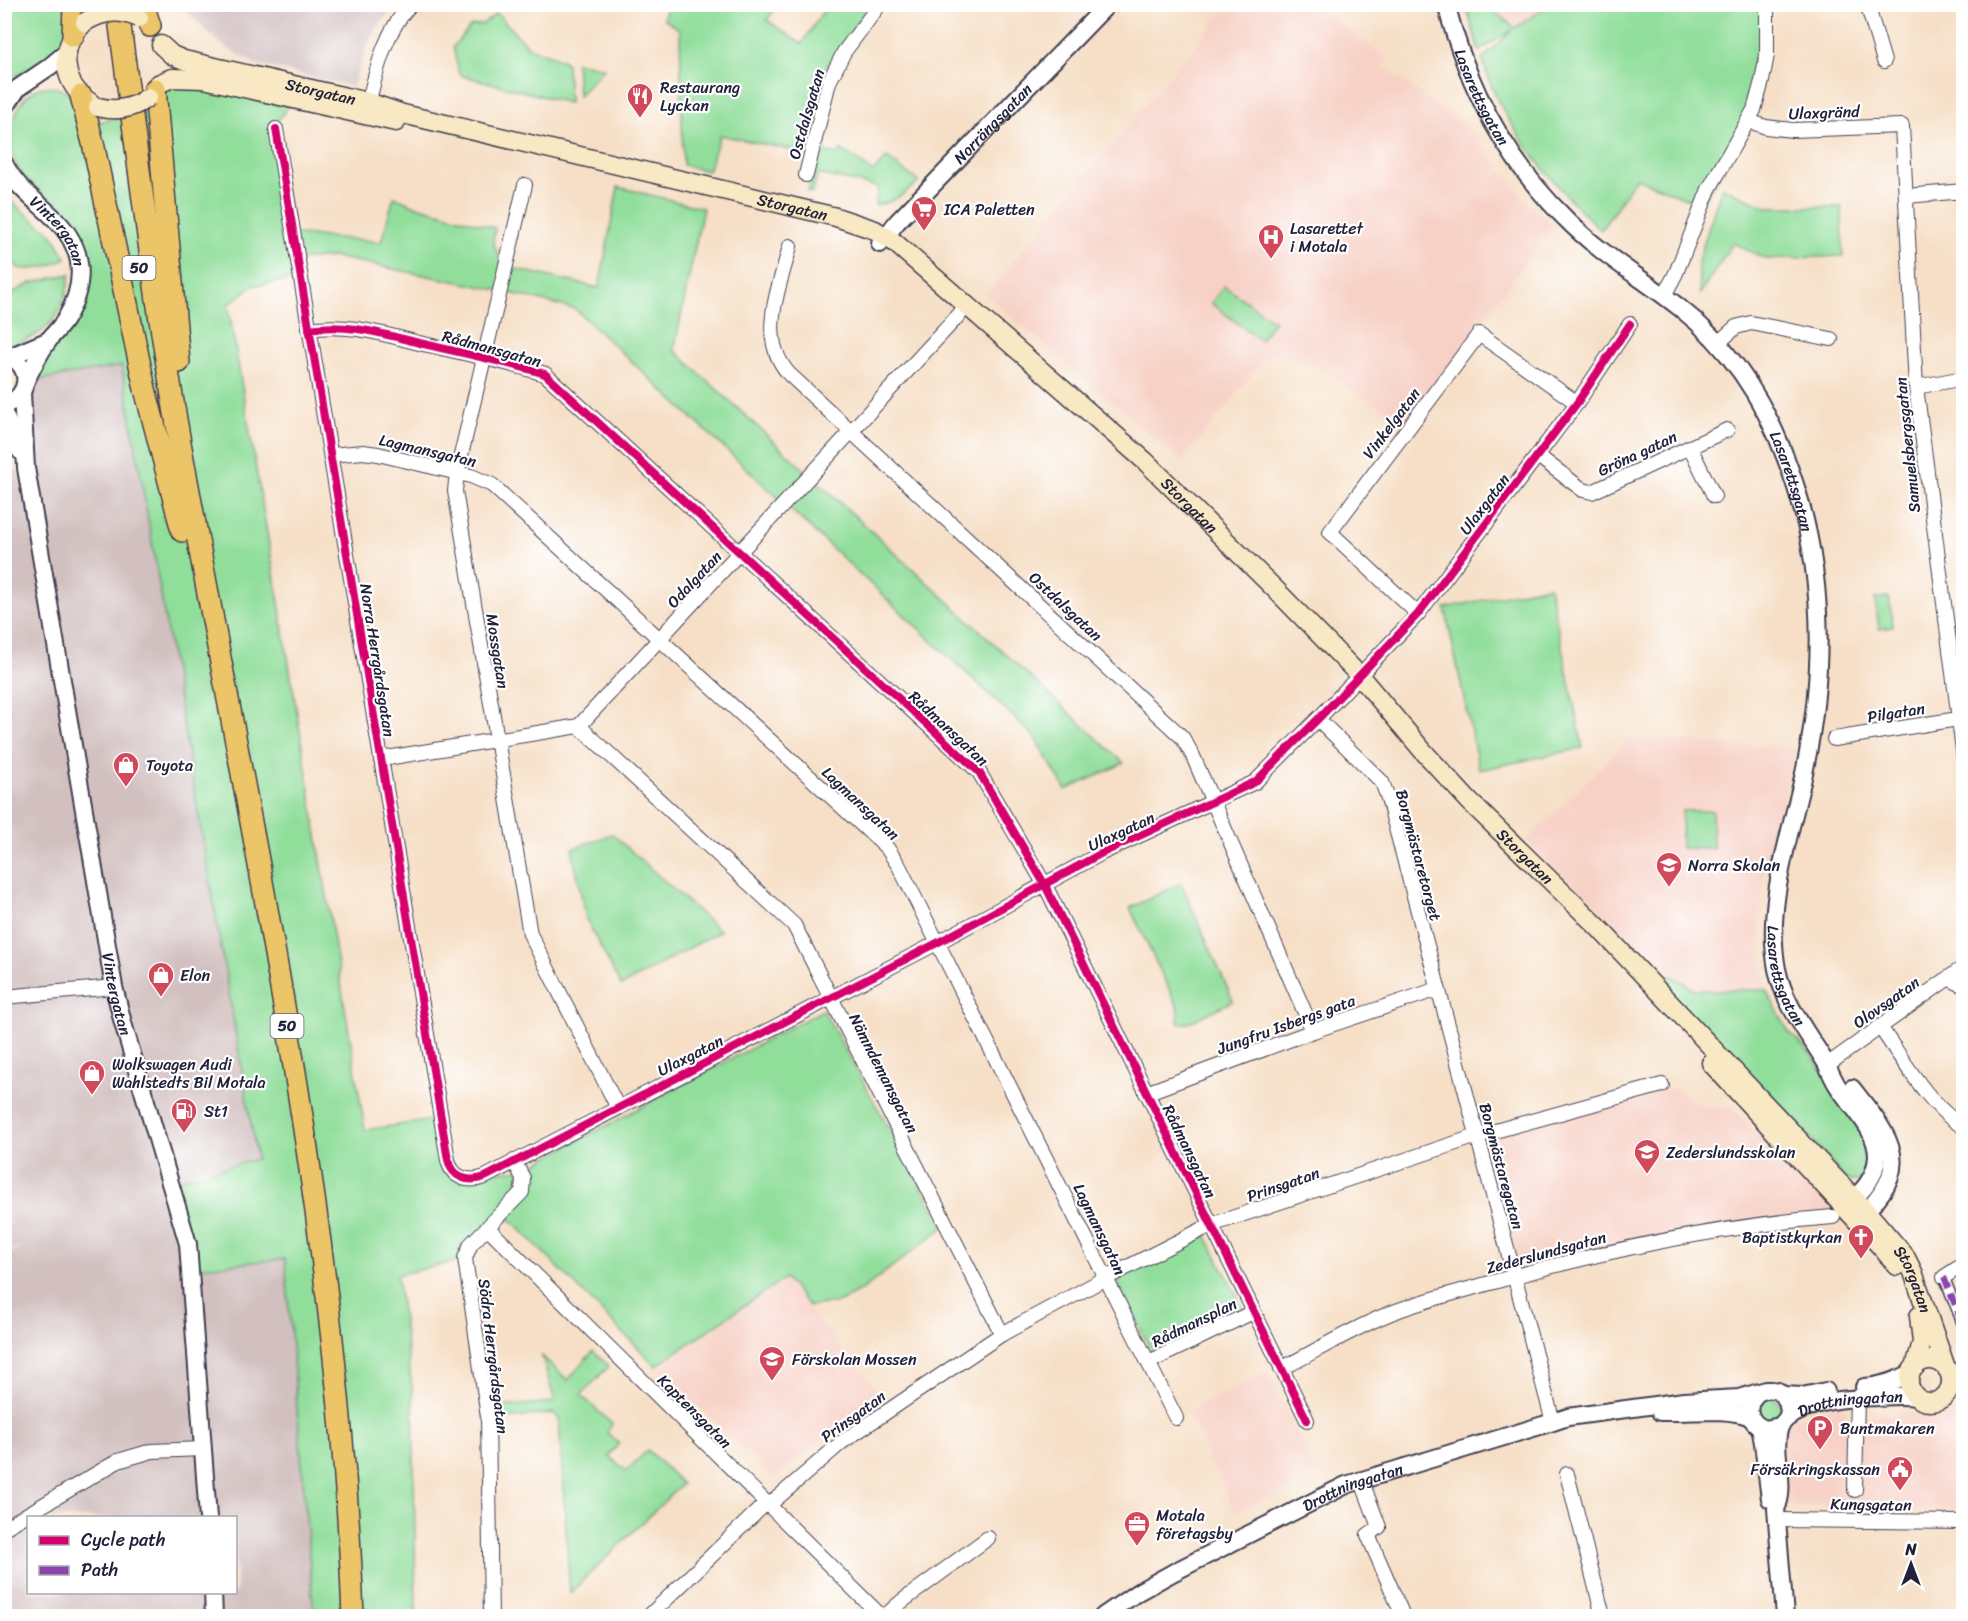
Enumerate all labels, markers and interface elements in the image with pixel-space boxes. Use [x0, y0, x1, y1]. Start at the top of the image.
street label: Lasarettsgatan [1446, 45, 1517, 152]
street label: Ostdalsgatan [780, 65, 833, 163]
street label: Storgatan [282, 70, 359, 114]
place label: Restaurang Lyckan [660, 73, 740, 120]
street label: Norrängsgatan [946, 76, 1040, 171]
restaurant icon: Restaurang Lyckan [625, 81, 655, 119]
street label: Ulaxgränd [1788, 97, 1862, 128]
street label: Storgatan [754, 185, 831, 230]
street label: Vintergatan [23, 188, 93, 269]
supermarket icon: ICA Paletten [909, 194, 939, 232]
place label: ICA Paletten [943, 195, 1035, 224]
place label: Lasarettet i Motala [1290, 214, 1364, 261]
hospital icon: Lasarettet i Motala [1256, 222, 1286, 260]
road number: 50 [122, 256, 156, 280]
street label: Rådmansgatan [439, 321, 545, 376]
street label: Samuelsbergsgatan [1886, 375, 1929, 514]
street label: Vinkelgatan [1355, 381, 1428, 465]
street label: Gröna gatan [1592, 422, 1682, 485]
street label: Lagmansgatan [376, 425, 480, 476]
street label: Lasarettsgatan [1761, 426, 1821, 535]
street label: Ulaxgatan [1451, 467, 1518, 541]
street label: Storgatan [1154, 470, 1225, 541]
street label: Odalgatan [659, 543, 729, 615]
street label: Ostdalsgatan [1022, 564, 1110, 649]
street label: Norra Herrgårdsgatan [351, 581, 404, 739]
street label: Mossgatan [477, 611, 518, 691]
street label: Rådmansgatan [902, 683, 996, 774]
street label: Pilgatan [1865, 694, 1927, 731]
shop icon: Toyota [111, 750, 141, 788]
place label: Toyota [146, 751, 193, 780]
street label: Lagmansgatan [815, 759, 907, 848]
street label: Borgmästaretorget [1387, 786, 1450, 924]
street label: Ulaxgatan [1083, 803, 1160, 860]
street label: Storgatan [1489, 821, 1561, 892]
school or university icon: Norra Skolan [1654, 850, 1684, 888]
place label: Norra Skolan [1688, 851, 1781, 880]
street label: Lasarettsgatan [1759, 925, 1813, 1033]
street label: Vintergatan [93, 951, 140, 1040]
shop icon: Elon [146, 960, 176, 998]
place label: Elon [180, 961, 211, 990]
street label: Olovsgatan [1846, 968, 1926, 1036]
street label: Jungfru Isbergs gata [1212, 986, 1360, 1063]
street label: Nämndemansgatan [841, 1008, 927, 1139]
road number: 50 [270, 1014, 304, 1038]
street label: Ulaxgatan [652, 1026, 729, 1085]
place label: Wolkswagen Audi Wahlstedts Bil Motala [112, 1050, 266, 1097]
shop icon: Wolkswagen Audi Wahlstedts Bil Motala [77, 1058, 107, 1096]
fuel station icon: St1 [169, 1096, 199, 1134]
place label: St1 [204, 1097, 228, 1126]
street label: Rådmansgatan [1154, 1099, 1225, 1204]
street label: Borgmästaregatan [1471, 1100, 1532, 1233]
school or university icon: Zederslundsskolan [1632, 1137, 1662, 1175]
place label: Zederslundsskolan [1666, 1138, 1796, 1167]
street label: Prinsgatan [1243, 1158, 1324, 1211]
street label: Lagmansgatan [1065, 1178, 1134, 1280]
street label: Zederslundsgatan [1483, 1222, 1610, 1282]
church icon: Baptistkyrkan [1846, 1222, 1876, 1260]
place label: Baptistkyrkan [1742, 1223, 1842, 1252]
street label: Storgatan [1886, 1238, 1940, 1317]
street label: Södra Herrgårdsgatan [470, 1277, 517, 1436]
street label: Rådmansplan [1146, 1289, 1242, 1356]
school or university icon: Förskolan Mossen [757, 1344, 787, 1382]
place label: Förskolan Mossen [792, 1345, 917, 1374]
street label: Kaptensgatan [650, 1367, 739, 1456]
street label: Prinsgatan [814, 1382, 893, 1450]
street label: Drottninggatan [1793, 1382, 1903, 1426]
parking icon: Buntmakaren [1805, 1413, 1835, 1451]
place label: Buntmakaren [1840, 1414, 1935, 1443]
street label: Drottninggatan [1297, 1454, 1407, 1520]
public building icon: Försäkringskassan [1885, 1454, 1915, 1492]
place label: Försäkringskassan [1751, 1455, 1880, 1484]
street label: Kungsgatan [1830, 1489, 1912, 1520]
place label: Motala företagsby [1156, 1501, 1233, 1548]
office icon: Motala företagsby [1122, 1509, 1152, 1547]
legend [27, 1516, 237, 1594]
text: Cycle path [81, 1524, 165, 1556]
north arrow [1881, 1534, 1941, 1594]
text: N [1904, 1535, 1917, 1564]
text: Path [81, 1554, 118, 1586]

